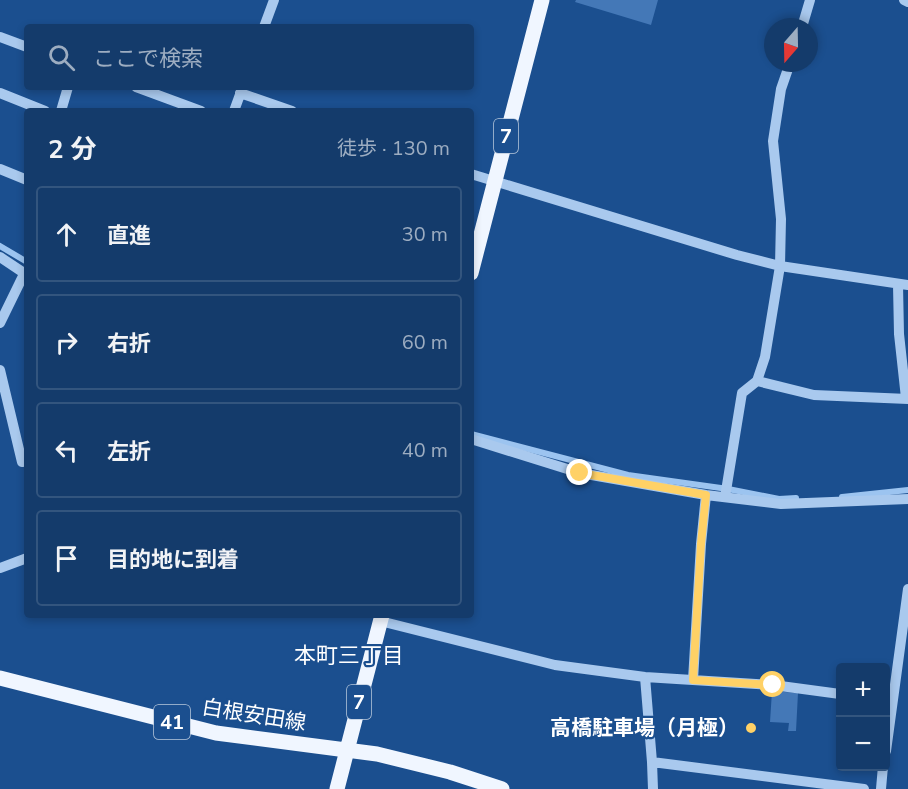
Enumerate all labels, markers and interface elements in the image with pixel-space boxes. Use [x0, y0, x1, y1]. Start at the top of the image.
north arrow [764, 18, 818, 72]
search box [24, 24, 474, 90]
icon: search [45, 41, 78, 74]
text: ここで検索 [93, 44, 203, 74]
road number: 7 [494, 119, 518, 153]
text: 2 分 [48, 132, 97, 167]
text: 徒歩 · 130 m [337, 135, 450, 162]
icon: ahead [50, 218, 83, 251]
text: 直進 [107, 221, 151, 251]
text: 30 m [402, 221, 448, 248]
icon: right [50, 326, 83, 359]
text: 右折 [107, 329, 151, 359]
text: 60 m [402, 329, 448, 356]
icon: left [50, 434, 83, 467]
text: 左折 [107, 437, 151, 467]
text: 40 m [402, 437, 448, 464]
route end [566, 459, 592, 485]
icon: arrive [50, 542, 83, 575]
text: 目的地に到着 [107, 545, 239, 575]
district label: 本町三丁目 [294, 641, 404, 671]
map controls [836, 663, 890, 771]
button: + [836, 663, 890, 717]
route start [759, 671, 785, 697]
road number: 7 [347, 685, 371, 719]
street label: 白根安田線 [200, 693, 308, 737]
road number: 41 [154, 705, 190, 739]
place label: 高橋駐車場（月極） [550, 714, 739, 742]
button: − [836, 717, 890, 771]
marker: 高橋駐車場（月極） [744, 721, 758, 735]

